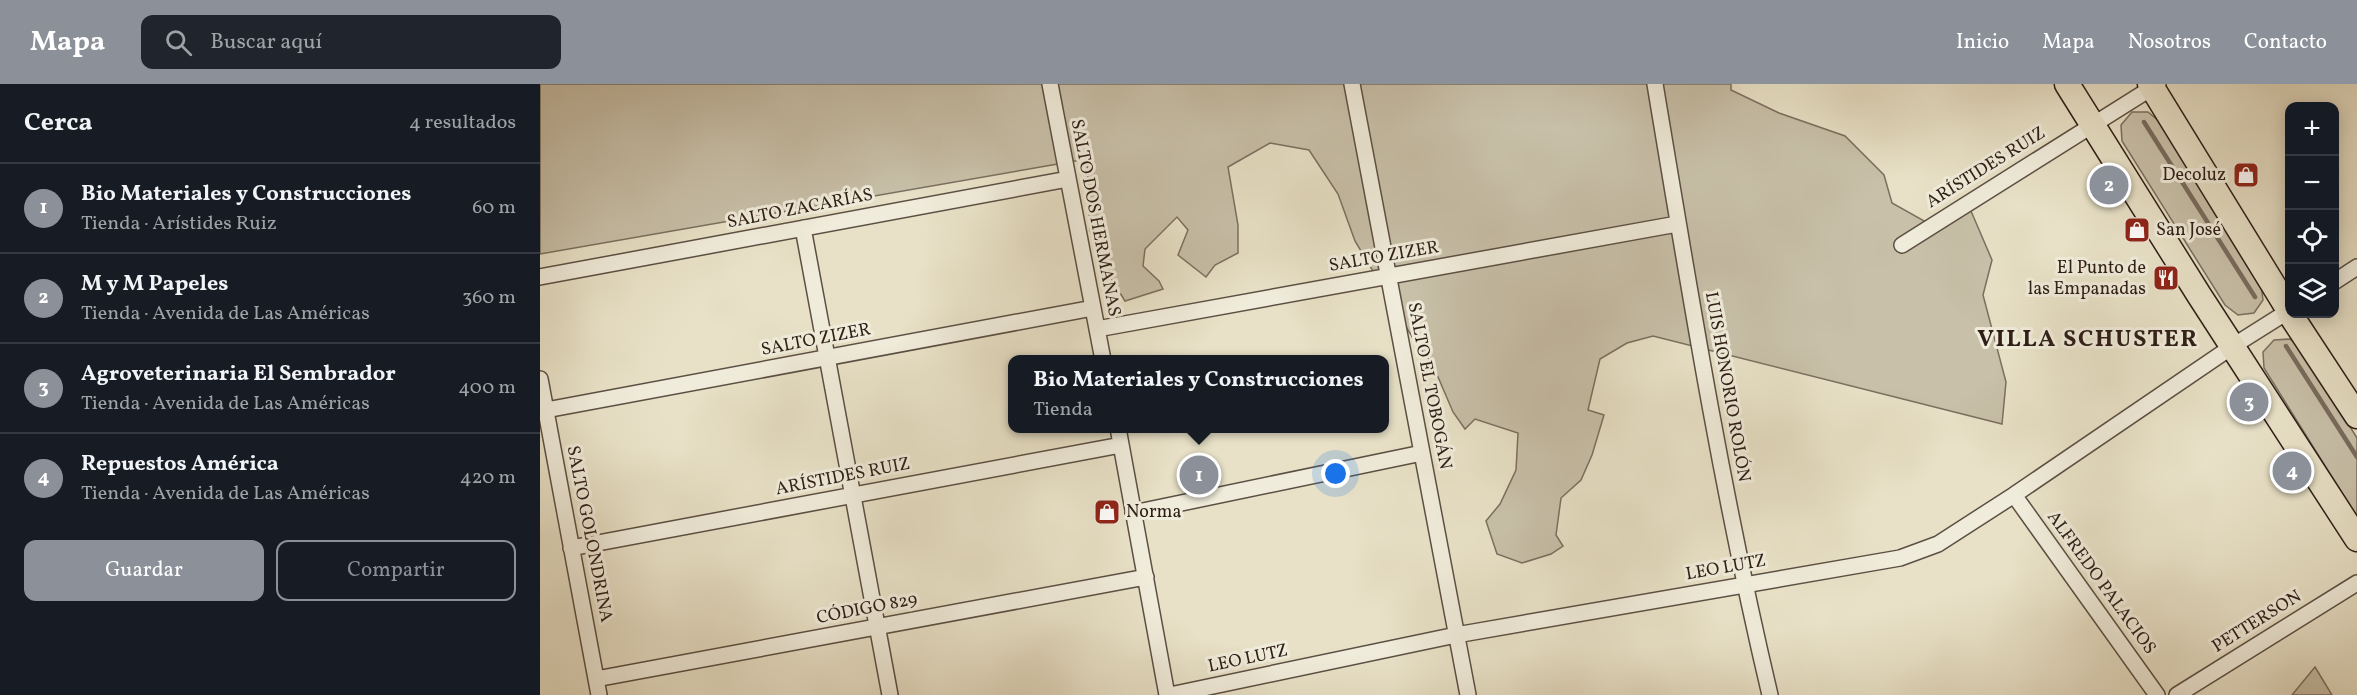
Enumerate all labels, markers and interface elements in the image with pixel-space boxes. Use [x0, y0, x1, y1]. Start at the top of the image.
search box [141, 15, 561, 69]
text: Mapa [30, 23, 105, 62]
icon: search [162, 26, 195, 59]
text: Buscar aquí [210, 27, 322, 58]
text: Inicio [1956, 28, 2009, 57]
text: Mapa [2042, 28, 2095, 57]
text: Nosotros [2128, 28, 2211, 57]
text: Contacto [2244, 28, 2327, 57]
map controls [2285, 102, 2339, 318]
button: + [2285, 102, 2339, 156]
text: Cerca [24, 105, 93, 141]
text: 4 resultados [409, 109, 516, 137]
street label: SALTO DOS HERMANAS [1064, 117, 1126, 319]
street label: ARÍSTIDES RUIZ [1921, 121, 2051, 215]
button: − [2285, 156, 2339, 210]
shop icon: Decoluz [2231, 160, 2261, 190]
pin: 2 [2090, 162, 2128, 208]
place label: Decoluz [2162, 163, 2226, 188]
text: Bio Materiales y Construcciones [81, 179, 411, 210]
street label: SALTO ZACARÍAS [725, 183, 875, 235]
text: 1 [39, 194, 48, 222]
text: 60 m [472, 194, 516, 222]
text: Tienda · Arístides Ruiz [81, 210, 277, 238]
button: locate [2285, 210, 2339, 264]
shop icon: San José [2122, 215, 2152, 245]
place label: San José [2156, 218, 2221, 243]
street label: SALTO ZIZER [1327, 235, 1441, 279]
place label: El Punto de las Empanadas [2028, 256, 2146, 302]
restaurant icon: El Punto de las Empanadas [2151, 263, 2181, 293]
button: layers [2285, 264, 2339, 318]
text: M y M Papeles [81, 269, 229, 300]
text: 2 [38, 284, 49, 312]
text: 360 m [462, 284, 516, 312]
street label: LUIS HONORIO ROLÓN [1698, 290, 1756, 484]
text: Tienda · Avenida de Las Américas [81, 300, 370, 328]
street label: SALTO EL TOBOGÁN [1401, 300, 1457, 472]
street label: SALTO ZIZER [759, 317, 873, 363]
district label: VILLA SCHUSTER [1977, 323, 2199, 357]
popup [1008, 355, 1389, 433]
text: Agroveterinaria El Sembrador [81, 359, 396, 390]
text: Bio Materiales y Construcciones [1033, 365, 1364, 396]
text: 3 [38, 374, 49, 402]
text: 400 m [458, 374, 516, 402]
pin: 3 [2230, 380, 2268, 424]
text: Tienda · Avenida de Las Américas [81, 390, 370, 418]
text: Tienda [1033, 396, 1093, 424]
street label: SALTO GOLONDRINA [560, 444, 618, 625]
pin: 4 [2272, 448, 2312, 494]
text: Repuestos América [81, 449, 279, 480]
street label: ARÍSTIDES RUIZ [774, 452, 912, 502]
pin: 1 [1180, 452, 1218, 498]
your location [1321, 459, 1350, 488]
text: 4 [37, 464, 50, 492]
text: 420 m [460, 464, 516, 492]
text: Tienda · Avenida de Las Américas [81, 480, 370, 508]
shop icon: Norma [1092, 497, 1122, 527]
place label: Norma [1126, 500, 1181, 525]
street label: ALFREDO PALACIOS [2040, 506, 2162, 660]
button: Guardar [24, 540, 264, 601]
button: Compartir [276, 540, 516, 601]
street label: LEO LUTZ [1684, 549, 1768, 587]
street label: PETTERSON [2208, 585, 2306, 659]
street label: CÓDIGO 829 [815, 587, 919, 631]
street label: LEO LUTZ [1206, 638, 1290, 680]

